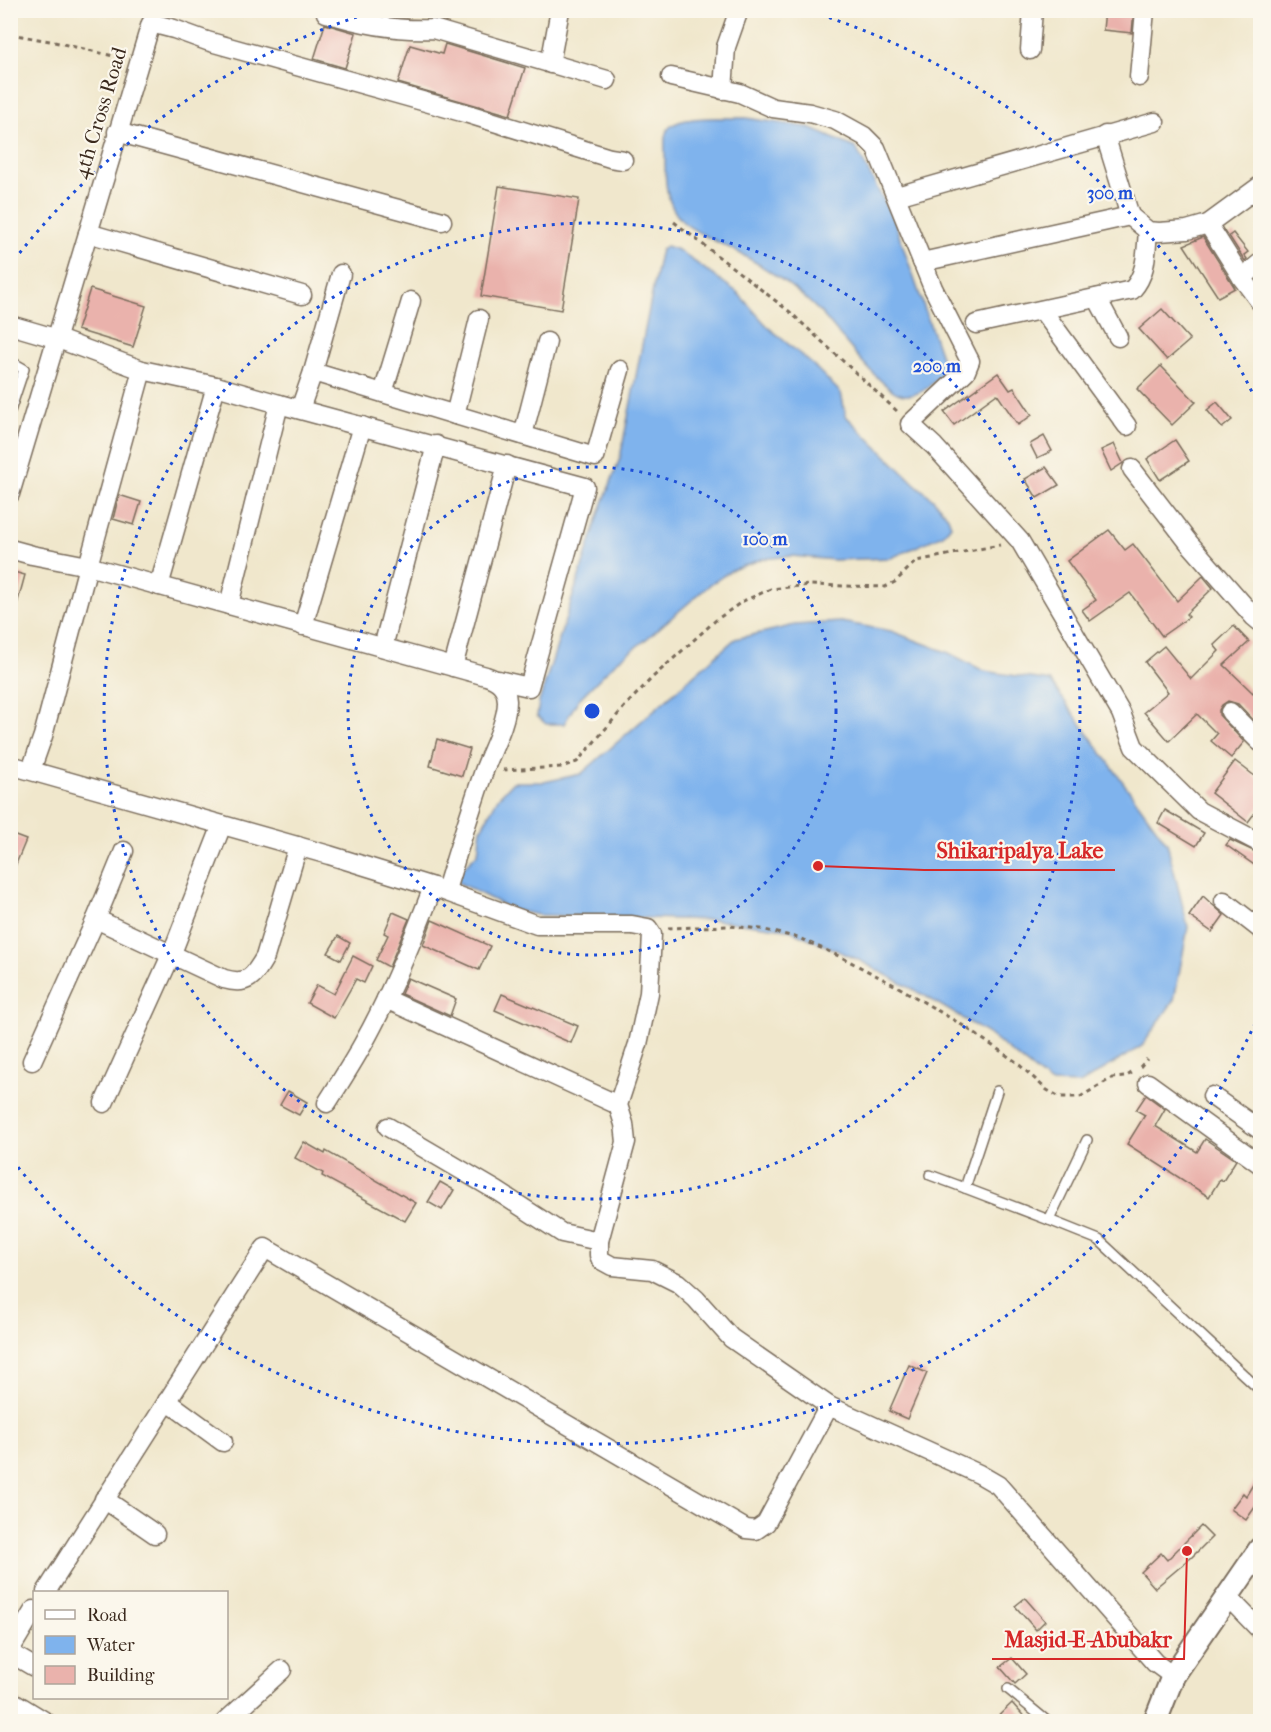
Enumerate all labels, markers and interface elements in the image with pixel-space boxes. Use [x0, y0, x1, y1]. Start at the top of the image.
street label: 4th Cross Road [69, 44, 132, 182]
text: 300 m [1087, 183, 1134, 204]
text: 200 m [913, 356, 962, 377]
text: 100 m [742, 529, 789, 550]
centre of rings [582, 701, 602, 721]
callout: Shikaripalya Lake [924, 830, 1115, 870]
text: Shikaripalya Lake [937, 838, 1104, 864]
legend [33, 1591, 228, 1699]
text: Road [87, 1605, 127, 1626]
callout: Masjid-E-Abubakr [992, 1619, 1184, 1659]
text: Masjid-E-Abubakr [1003, 1627, 1172, 1653]
text: Water [86, 1635, 135, 1656]
text: Building [87, 1665, 155, 1686]

